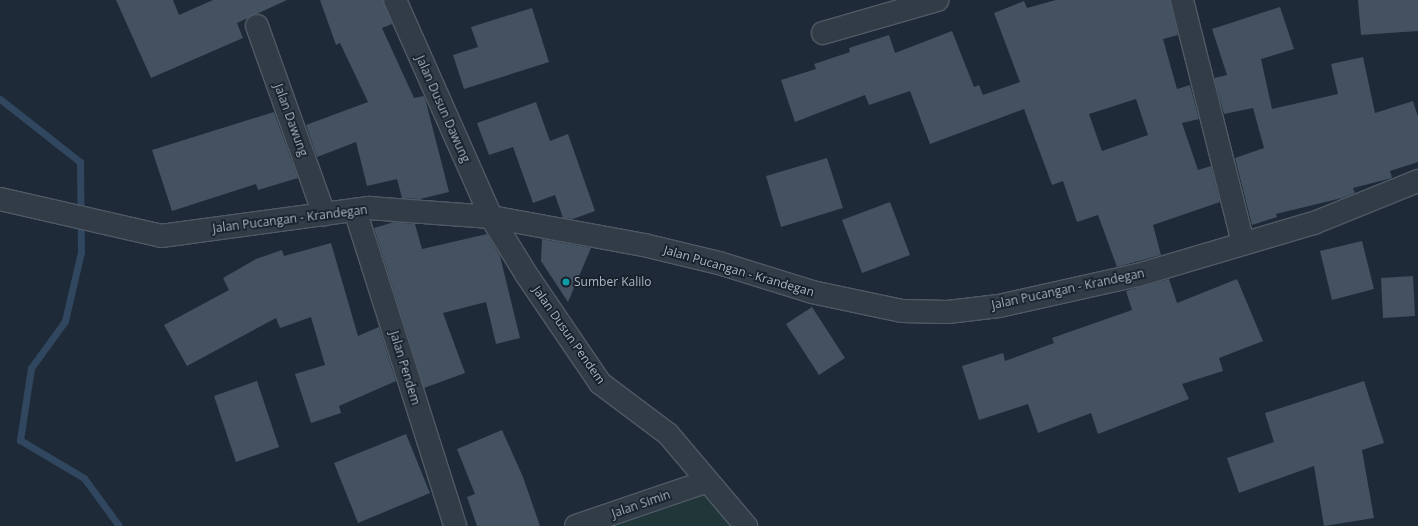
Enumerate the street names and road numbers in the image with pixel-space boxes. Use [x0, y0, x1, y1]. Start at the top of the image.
street label: Jalan Dusun Dawung [413, 53, 473, 165]
street label: Jalan Dawung [271, 82, 311, 158]
street label: Jalan Pucangan - Krandegan [212, 202, 368, 236]
street label: Jalan Pucangan - Krandegan [662, 243, 816, 299]
street label: Jalan Pucangan - Krandegan [990, 266, 1146, 312]
street label: Jalan Dusun Pendem [530, 283, 608, 387]
street label: Jalan Pendem [387, 329, 423, 407]
street label: Jalan Simin [610, 487, 672, 521]

